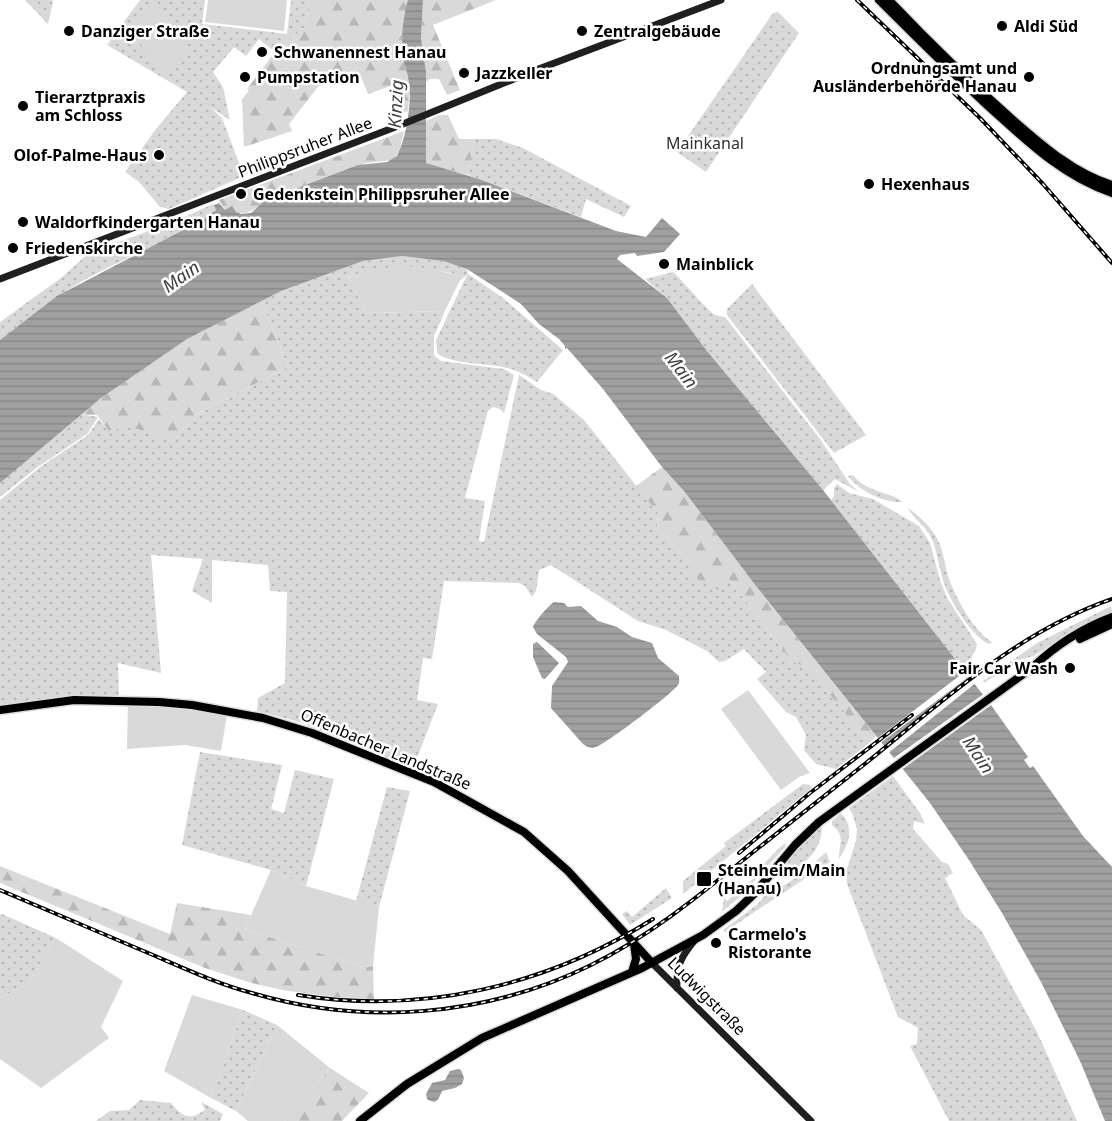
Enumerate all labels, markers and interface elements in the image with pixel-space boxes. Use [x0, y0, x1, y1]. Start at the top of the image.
place label: Aldi Süd [1014, 15, 1078, 37]
marker: Aldi Süd [995, 19, 1009, 33]
place label: Danziger Straße [81, 20, 209, 42]
place label: Zentralgebäude [594, 20, 721, 42]
marker: Danziger Straße [62, 24, 76, 38]
marker: Zentralgebäude [575, 24, 589, 38]
place label: Schwanennest Hanau [274, 41, 446, 63]
marker: Schwanennest Hanau [255, 45, 269, 59]
place label: Ordnungsamt und Ausländerbehörde Hanau [813, 57, 1017, 97]
place label: Jazzkeller [474, 62, 552, 84]
place label: Pumpstation [257, 66, 360, 88]
marker: Jazzkeller [457, 66, 471, 80]
marker: Pumpstation [238, 70, 252, 84]
marker: Ordnungsamt und Ausländerbehörde Hanau [1022, 70, 1036, 84]
water label: Kinzig [382, 79, 408, 129]
place label: Tierarztpraxis am Schloss [35, 86, 146, 126]
marker: Tierarztpraxis am Schloss [16, 99, 30, 113]
street label: Philippsruher Allee [235, 111, 375, 183]
park label: Mainkanal [666, 132, 744, 154]
place label: Olof-Palme-Haus [13, 144, 147, 166]
marker: Olof-Palme-Haus [152, 148, 166, 162]
place label: Hexenhaus [881, 173, 970, 195]
marker: Hexenhaus [862, 177, 876, 191]
place label: Gedenkstein Philippsruher Allee [253, 183, 509, 205]
marker: Gedenkstein Philippsruher Allee [234, 187, 248, 201]
place label: Waldorfkindergarten Hanau [35, 211, 260, 233]
marker: Waldorfkindergarten Hanau [16, 215, 30, 229]
place label: Friedenskirche [25, 237, 143, 259]
marker: Friedenskirche [6, 241, 20, 255]
place label: Mainblick [676, 253, 754, 275]
water label: Main [157, 255, 204, 298]
marker: Mainblick [657, 257, 671, 271]
water label: Main [660, 346, 704, 393]
place label: Fair Car Wash [949, 657, 1058, 679]
marker: Fair Car Wash [1063, 661, 1077, 675]
street label: Offenbacher Landstraße [297, 703, 475, 795]
water label: Main [958, 731, 1000, 778]
place label: Steinheim/Main (Hanau) [718, 859, 845, 899]
marker: Steinheim/Main (Hanau) [695, 870, 713, 888]
place label: Carmelo's Ristorante [728, 923, 812, 963]
marker: Carmelo's Ristorante [709, 936, 723, 950]
street label: Ludwigstraße [663, 952, 751, 1040]

